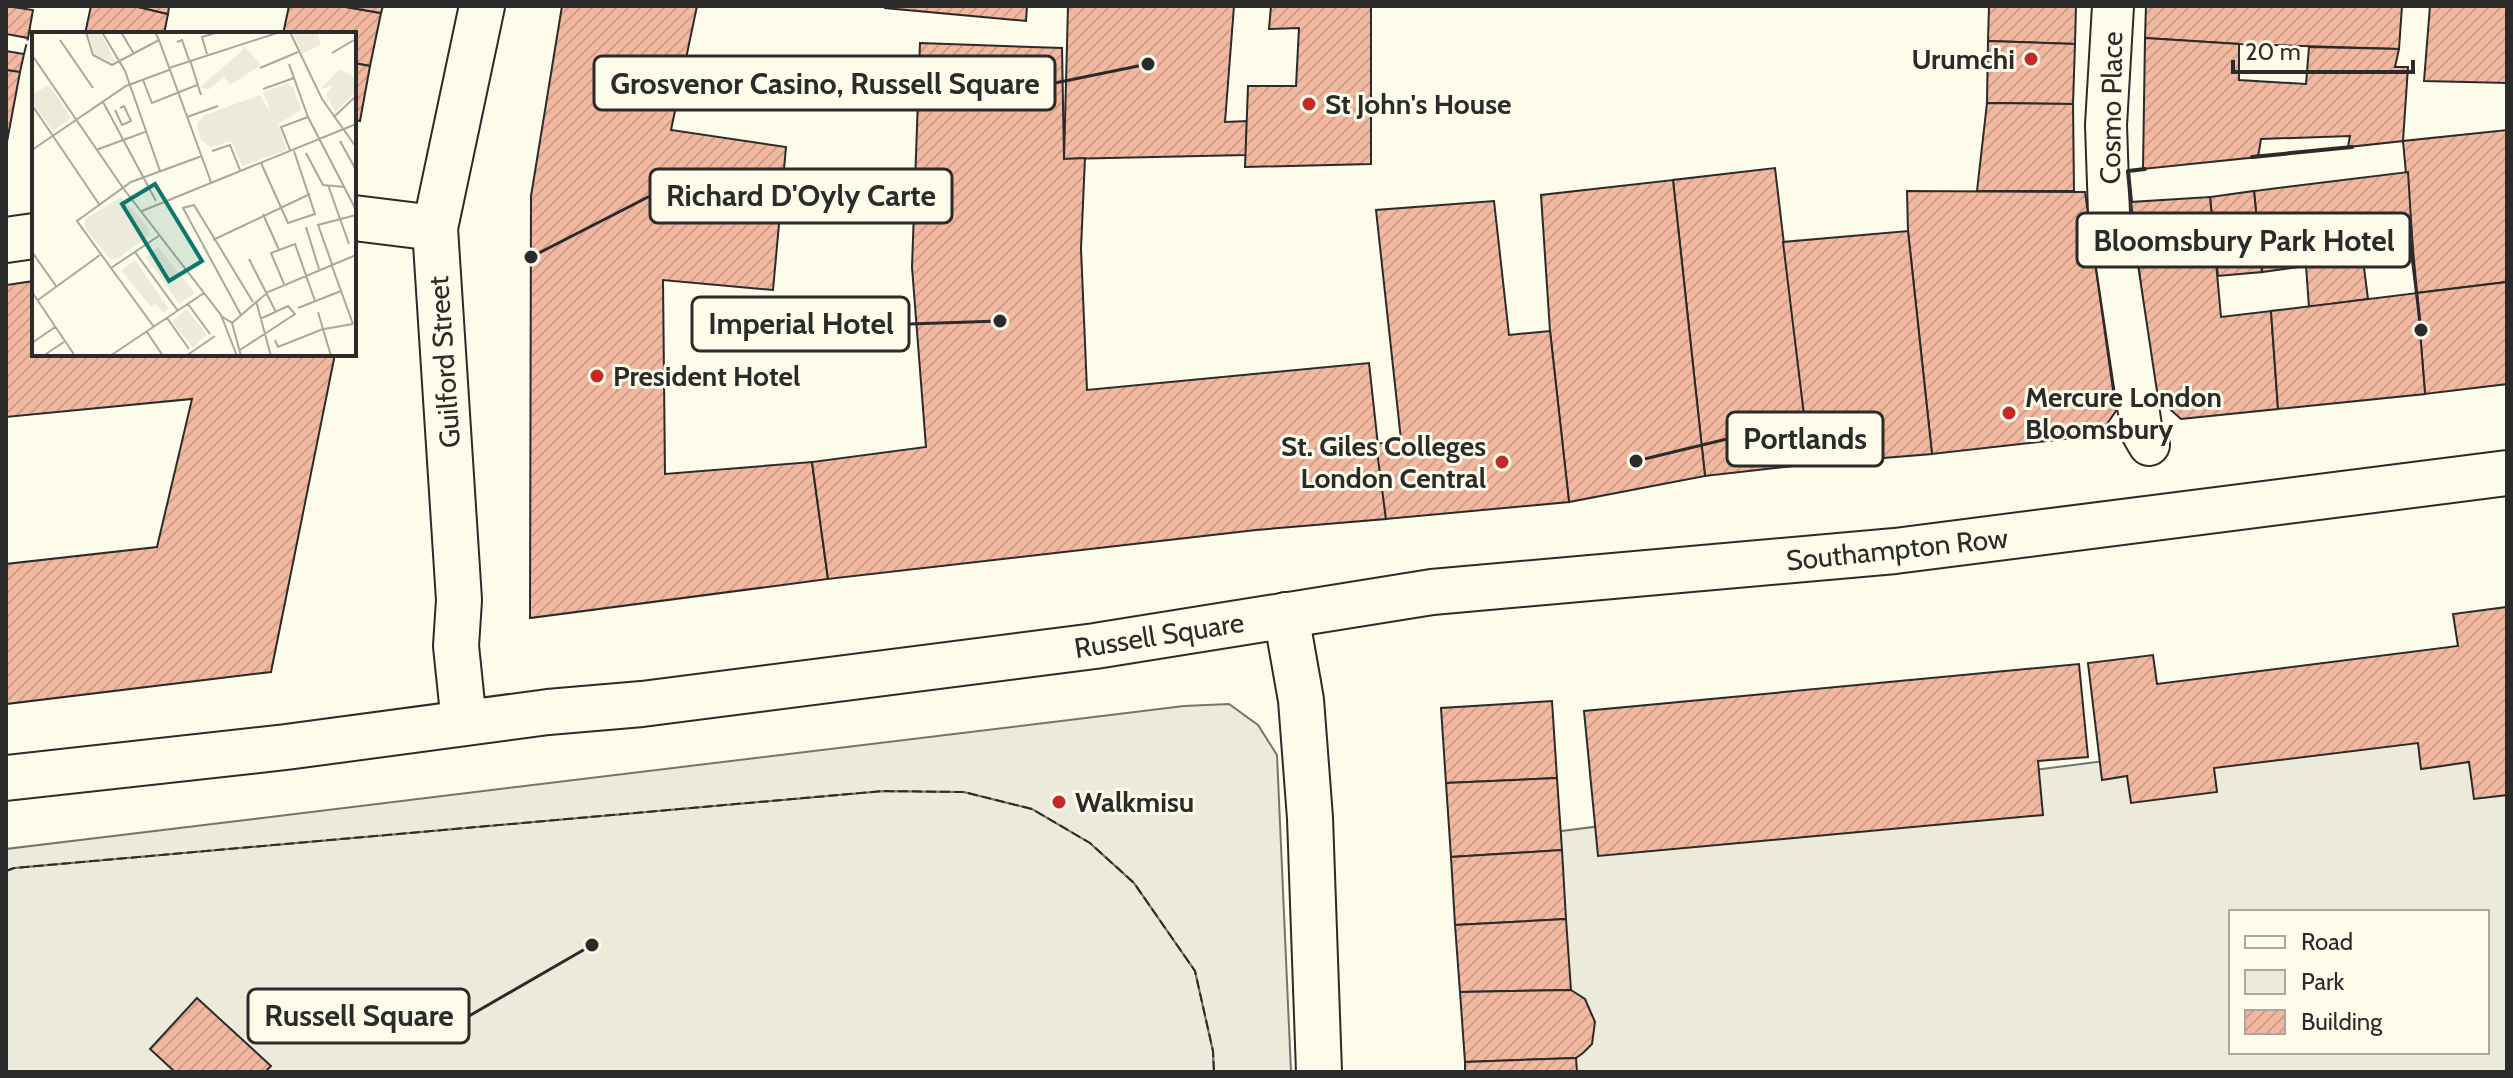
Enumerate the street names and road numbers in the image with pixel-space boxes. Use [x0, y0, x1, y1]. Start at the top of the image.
street label: Cosmo Place [2093, 31, 2129, 185]
street label: Guilford Street [421, 275, 467, 449]
street label: Southampton Row [1784, 520, 2010, 578]
street label: Russell Square [1072, 605, 1246, 665]

